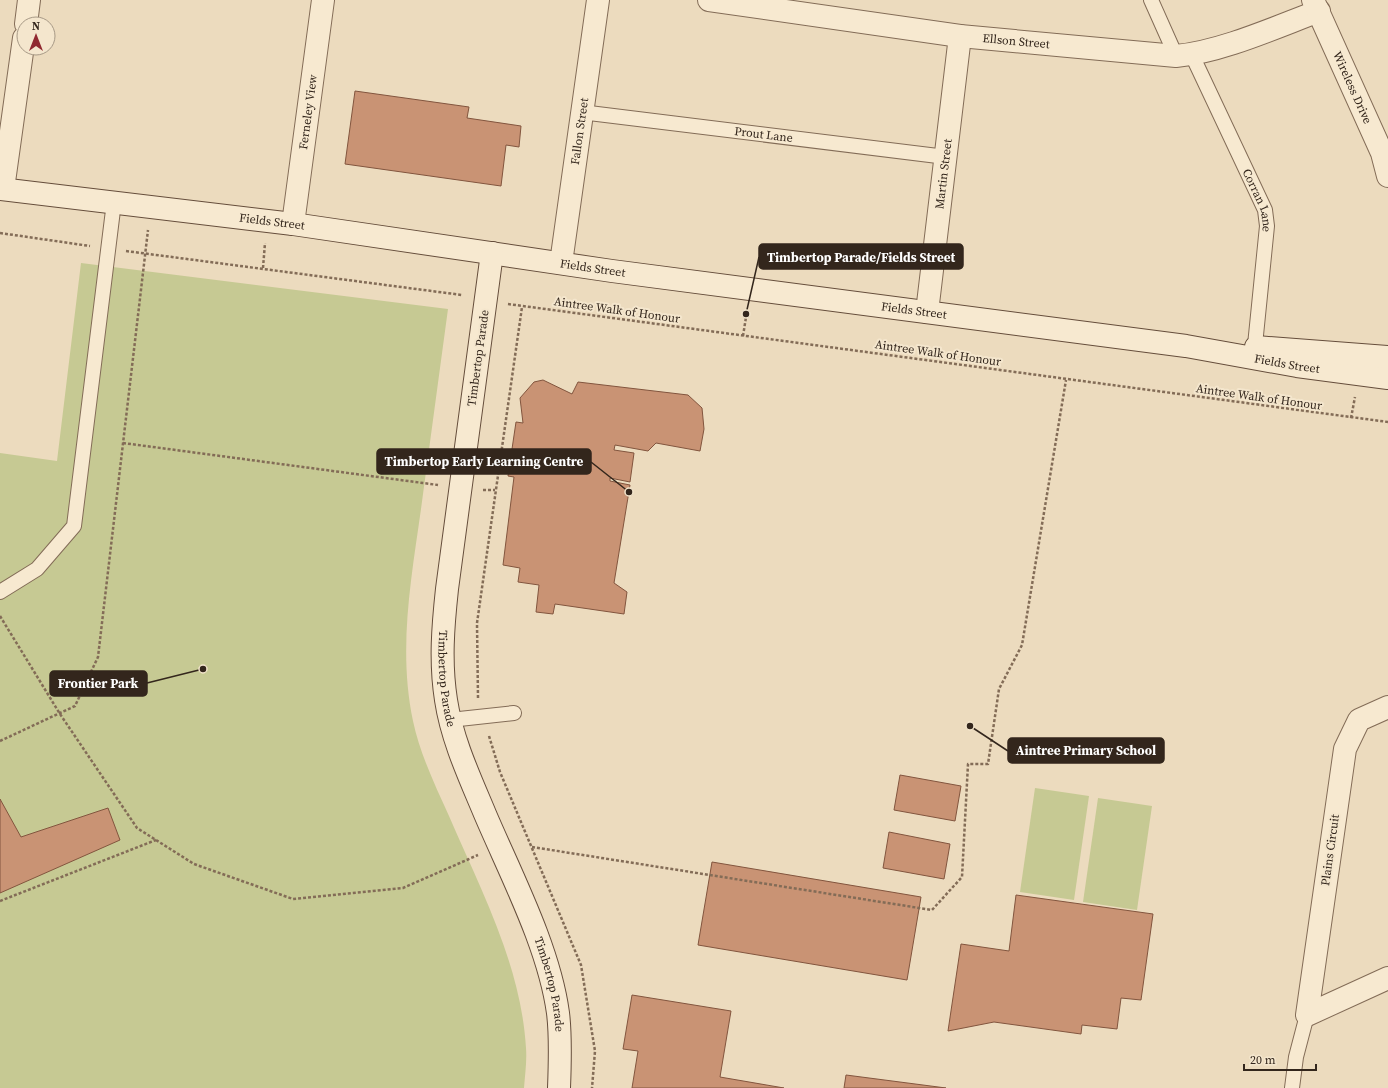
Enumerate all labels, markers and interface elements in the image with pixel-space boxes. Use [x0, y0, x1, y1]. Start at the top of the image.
north arrow [16, 16, 56, 56]
text: N [32, 19, 40, 34]
street label: Ellson Street [982, 30, 1051, 52]
street label: Wireless Drive [1329, 49, 1376, 126]
street label: Ferneley View [295, 73, 321, 151]
street label: Fallon Street [567, 97, 592, 166]
street label: Prout Lane [733, 123, 794, 146]
street label: Martin Street [931, 138, 956, 210]
street label: Corran Lane [1239, 166, 1275, 233]
street label: Fields Street [238, 210, 306, 234]
callout: Timbertop Parade/Fields Street [759, 244, 963, 269]
text: Timbertop Parade/Fields Street [767, 249, 955, 266]
street label: Fields Street [559, 255, 626, 281]
street label: Aintree Walk of Honour [553, 293, 681, 327]
street label: Fields Street [880, 298, 948, 323]
street label: Timbertop Parade [463, 309, 493, 407]
street label: Aintree Walk of Honour [874, 336, 1002, 370]
street label: Fields Street [1253, 350, 1321, 377]
street label: Aintree Walk of Honour [1195, 380, 1323, 414]
callout: Timbertop Early Learning Centre [377, 449, 591, 474]
text: Timbertop Early Learning Centre [385, 453, 584, 470]
street label: Timbertop Parade [435, 630, 459, 729]
callout: Frontier Park [50, 671, 147, 696]
text: Frontier Park [58, 675, 139, 692]
callout: Aintree Primary School [1008, 738, 1164, 763]
text: Aintree Primary School [1016, 742, 1156, 759]
street label: Plains Circuit [1317, 813, 1343, 887]
street label: Timbertop Parade [530, 935, 568, 1032]
scale bar [1244, 1046, 1316, 1072]
text: 20 m [1250, 1052, 1276, 1068]

